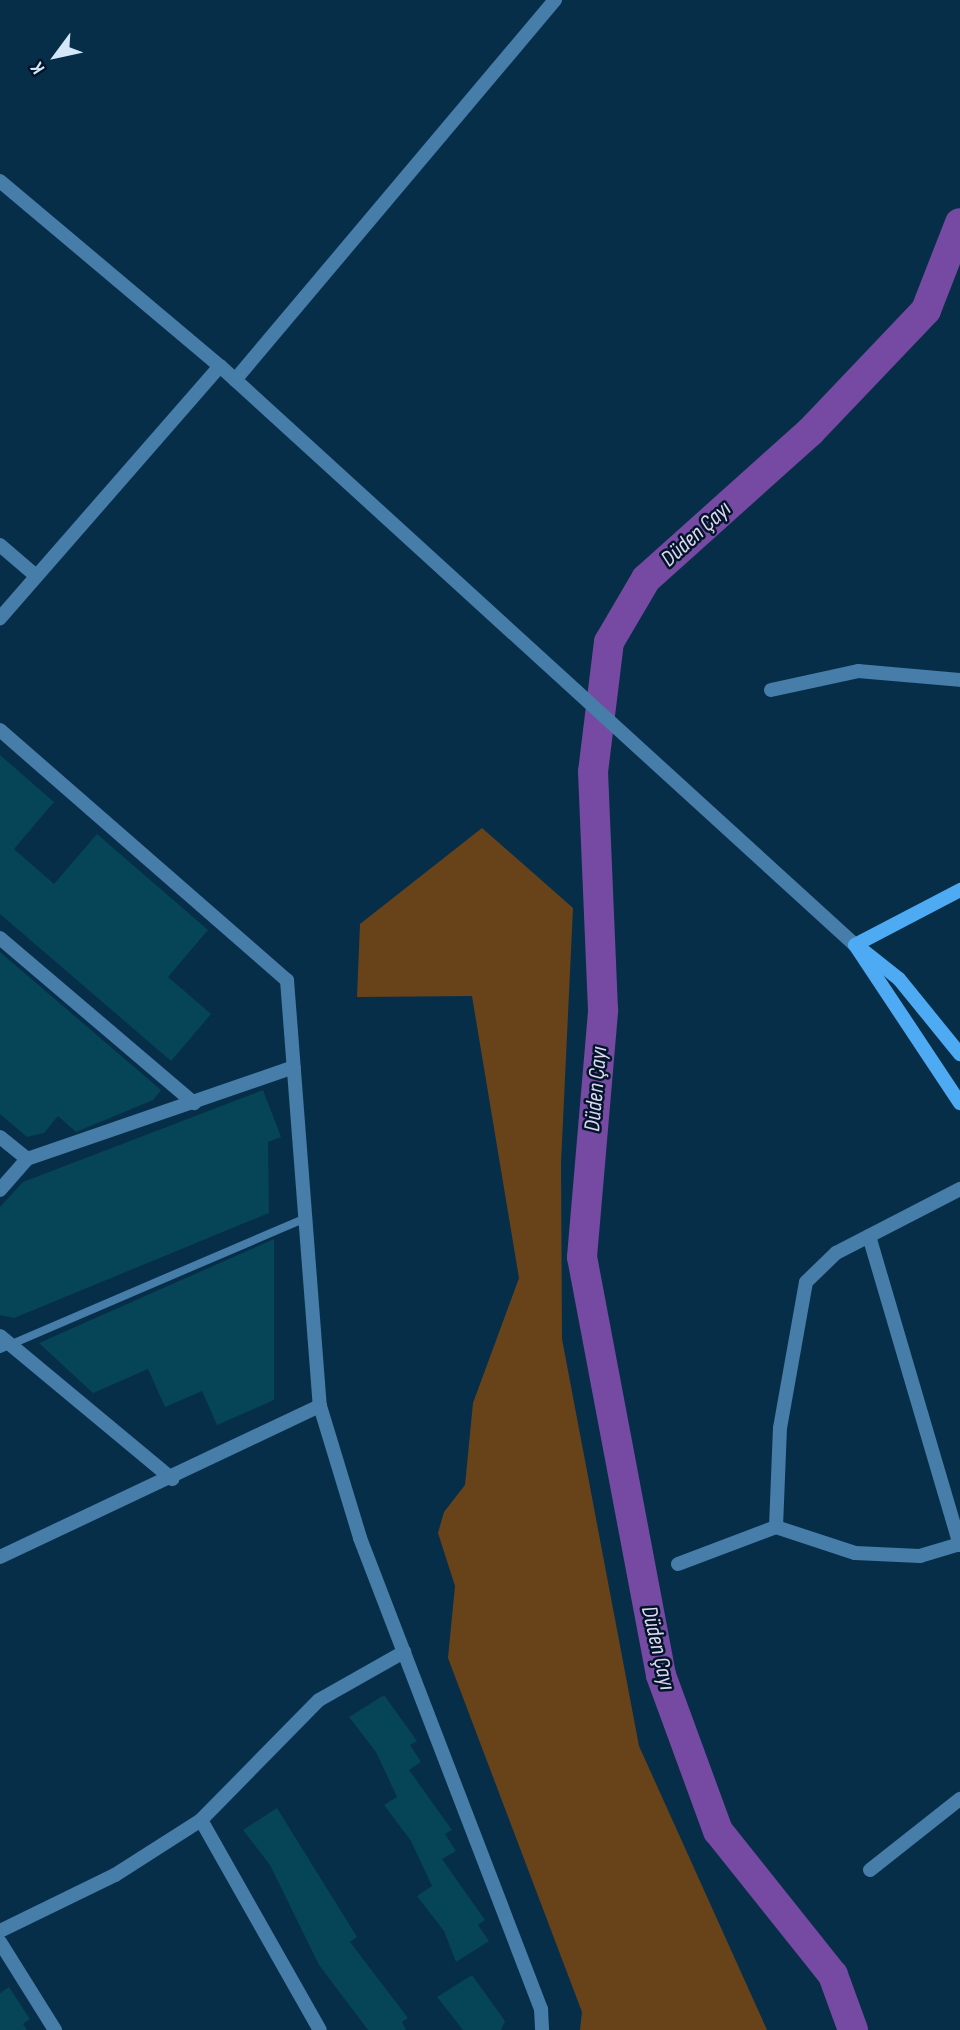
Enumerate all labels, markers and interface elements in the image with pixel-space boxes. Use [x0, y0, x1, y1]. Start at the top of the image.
north arrow [21, 21, 91, 91]
text: K [26, 58, 50, 78]
water label: Düden Çayı [655, 495, 737, 573]
water label: Düden Çayı [579, 1045, 613, 1133]
water label: Düden Çayı [635, 1603, 681, 1693]

